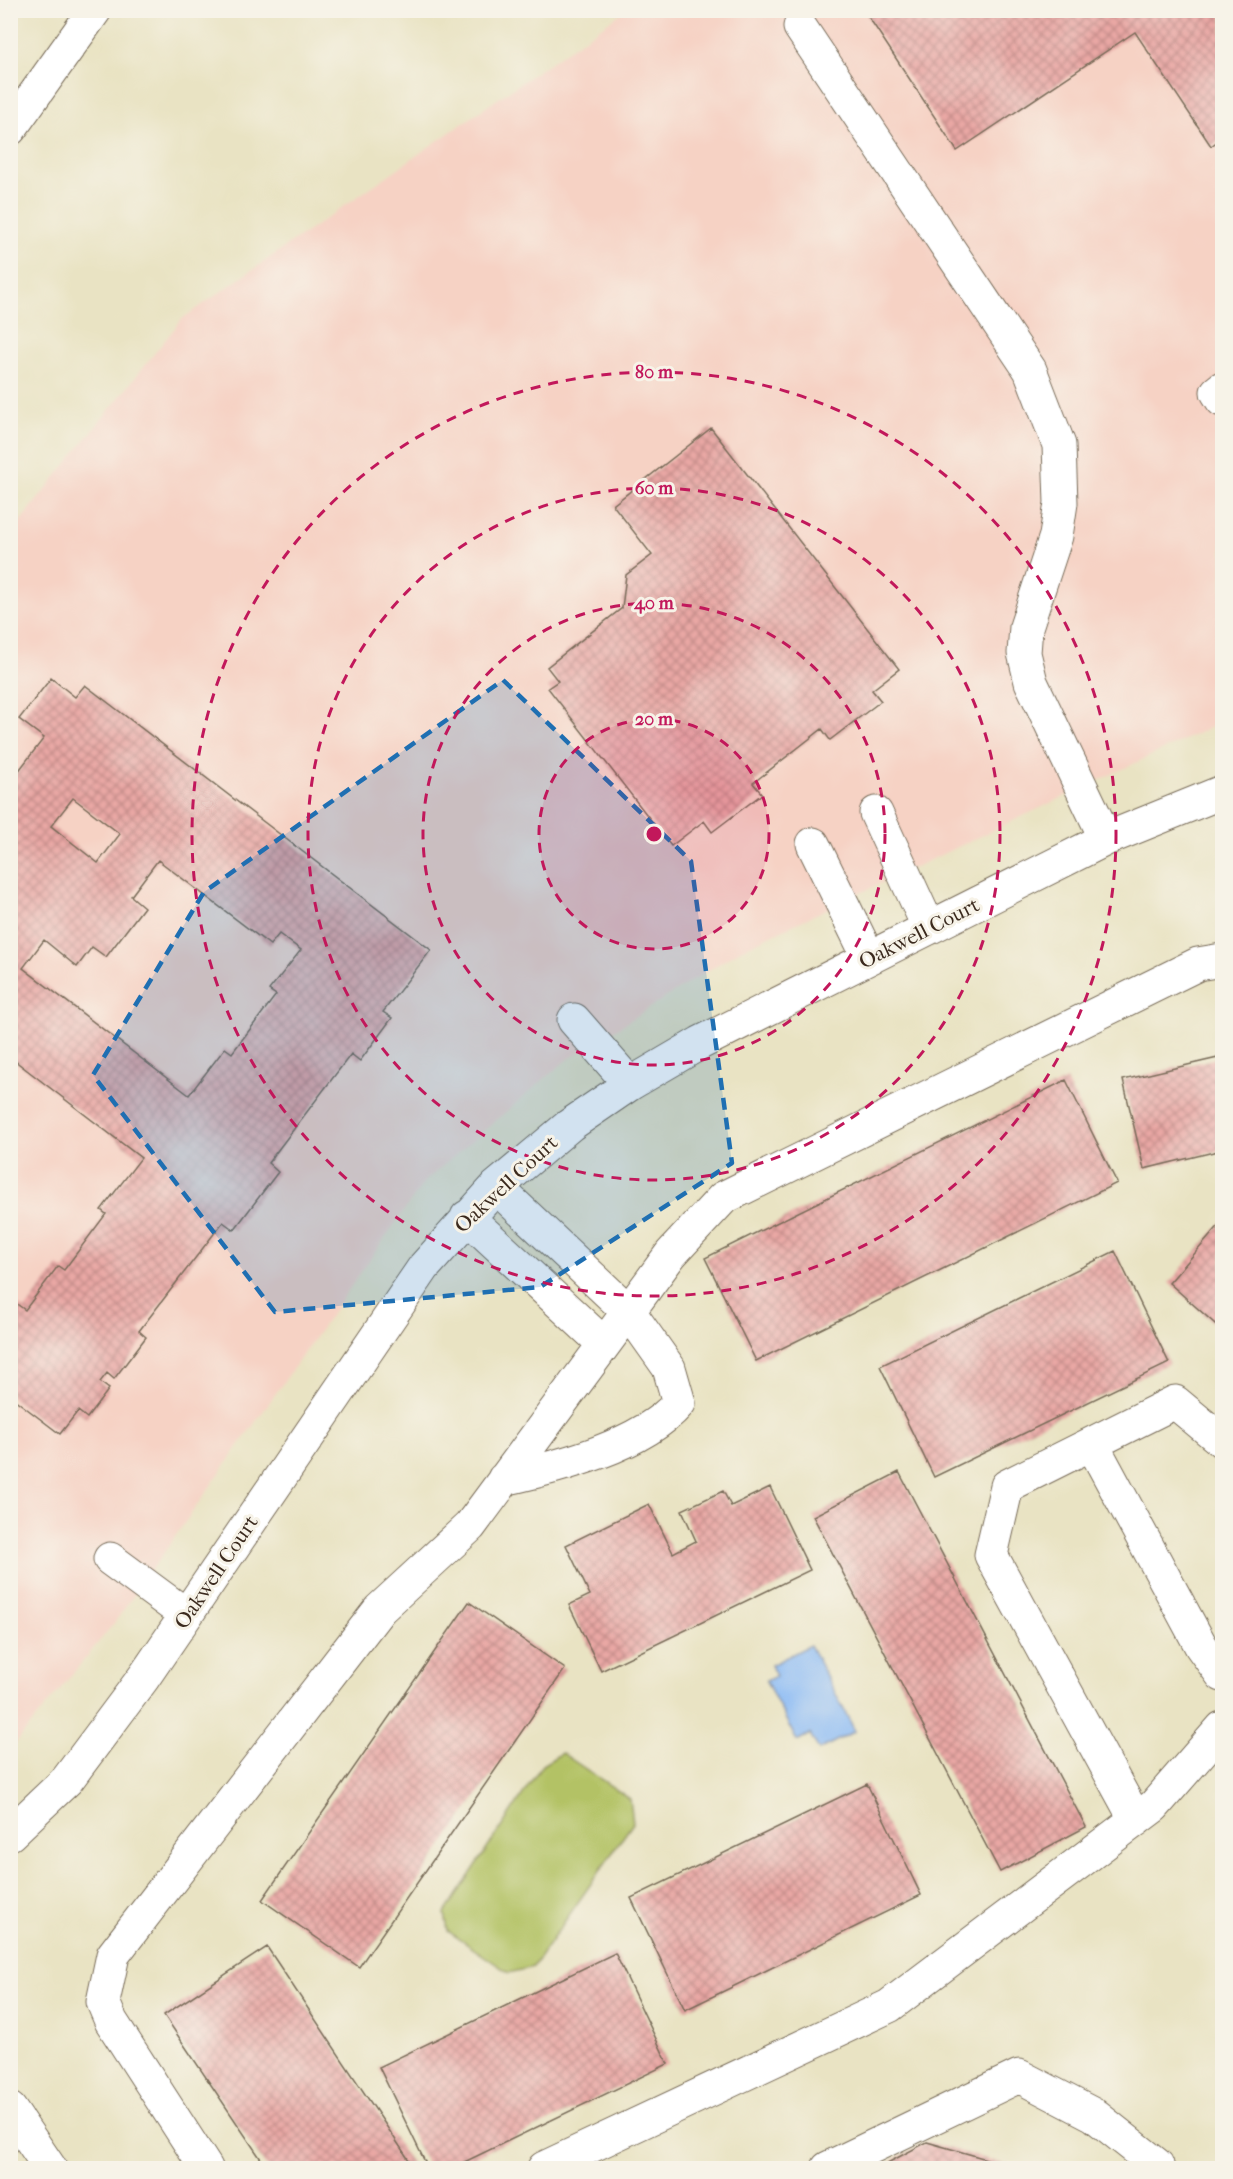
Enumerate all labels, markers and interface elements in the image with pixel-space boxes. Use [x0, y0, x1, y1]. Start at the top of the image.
text: 80 m [635, 362, 674, 383]
text: 60 m [635, 478, 674, 499]
text: 40 m [633, 593, 675, 614]
text: 20 m [635, 709, 674, 730]
centre of rings [644, 824, 664, 844]
street label: Oakwell Court [855, 892, 984, 974]
street label: Oakwell Court [450, 1130, 563, 1238]
street label: Oakwell Court [169, 1510, 263, 1633]

